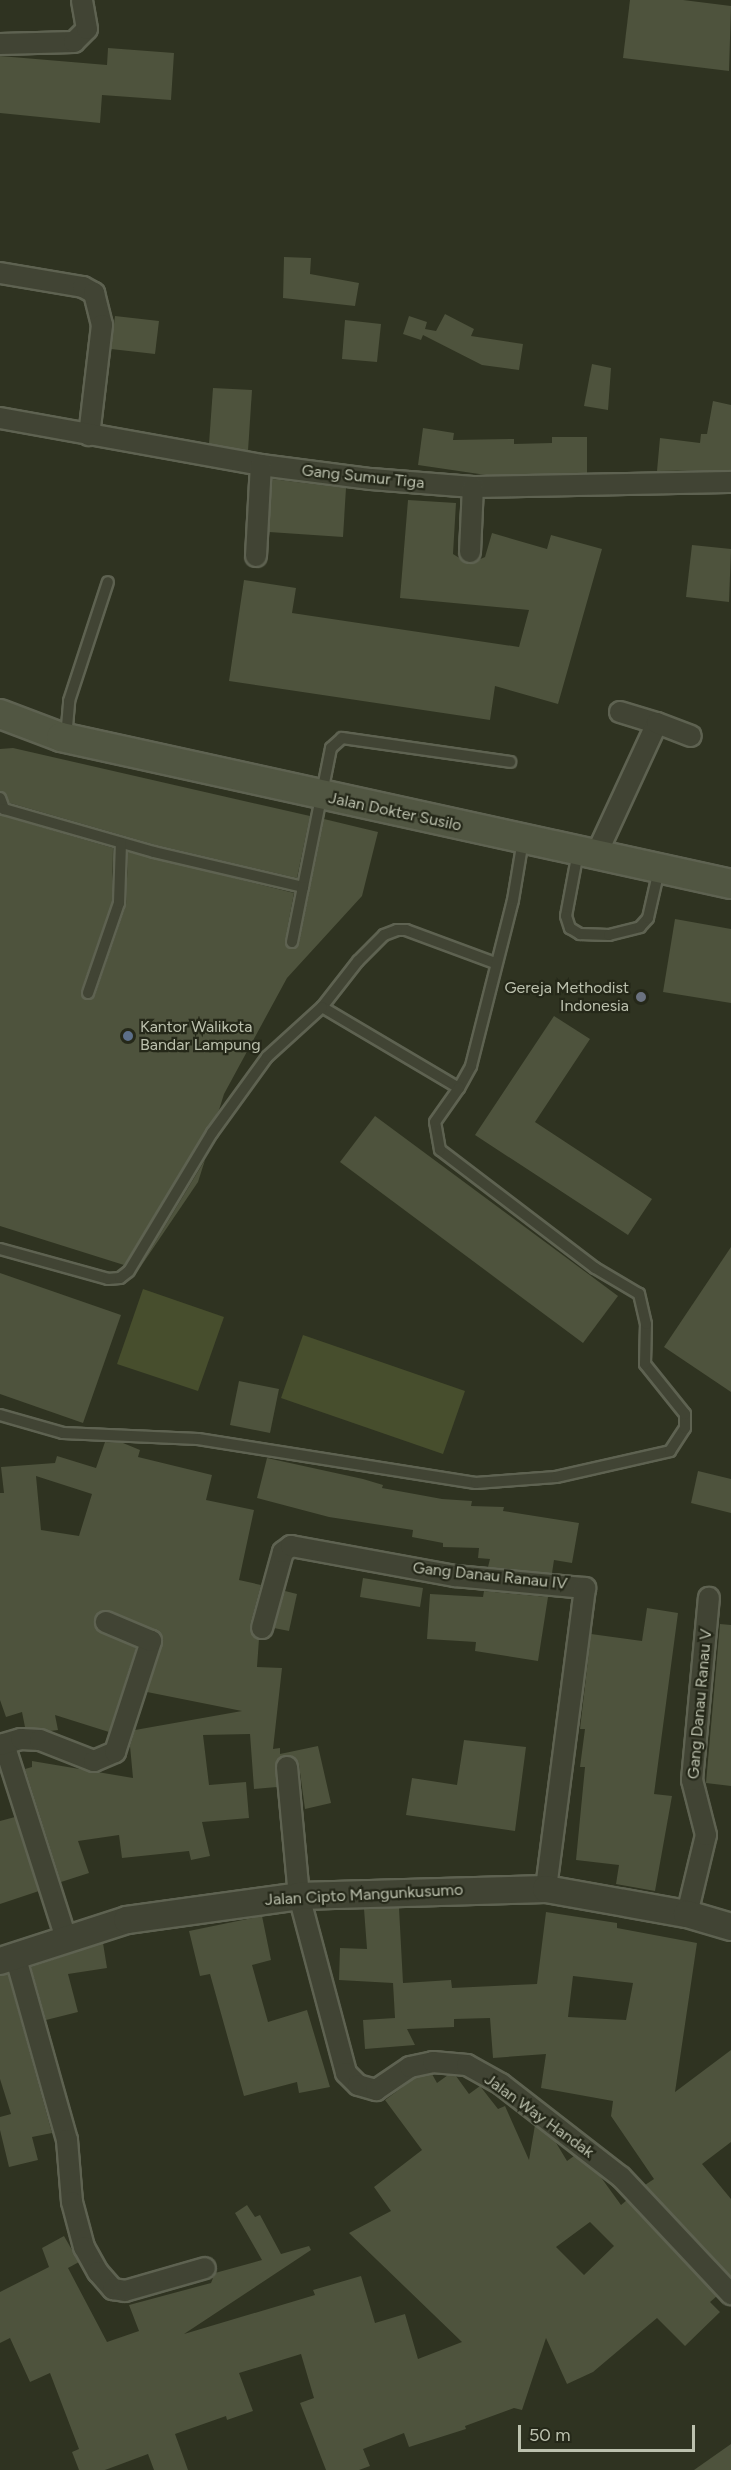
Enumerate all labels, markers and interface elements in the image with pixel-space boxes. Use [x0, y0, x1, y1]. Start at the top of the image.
street label: Gang Sumur Tiga [301, 461, 425, 493]
street label: Jalan Dokter Susilo [327, 788, 463, 836]
place label: Gereja Methodist Indonesia [504, 978, 629, 1016]
marker: Gereja Methodist Indonesia [634, 990, 648, 1004]
place label: Kantor Walikota Bandar Lampung [140, 1017, 261, 1055]
marker: Kantor Walikota Bandar Lampung [121, 1029, 135, 1043]
street label: Gang Danau Ranau IV [412, 1558, 568, 1594]
street label: Gang Danau Ranau V [684, 1628, 716, 1780]
street label: Jalan Cipto Mangunkusumo [264, 1880, 464, 1910]
street label: Jalan Way Handak [481, 2070, 597, 2162]
scale bar [521, 2413, 698, 2451]
text: 50 m [529, 2424, 571, 2446]

